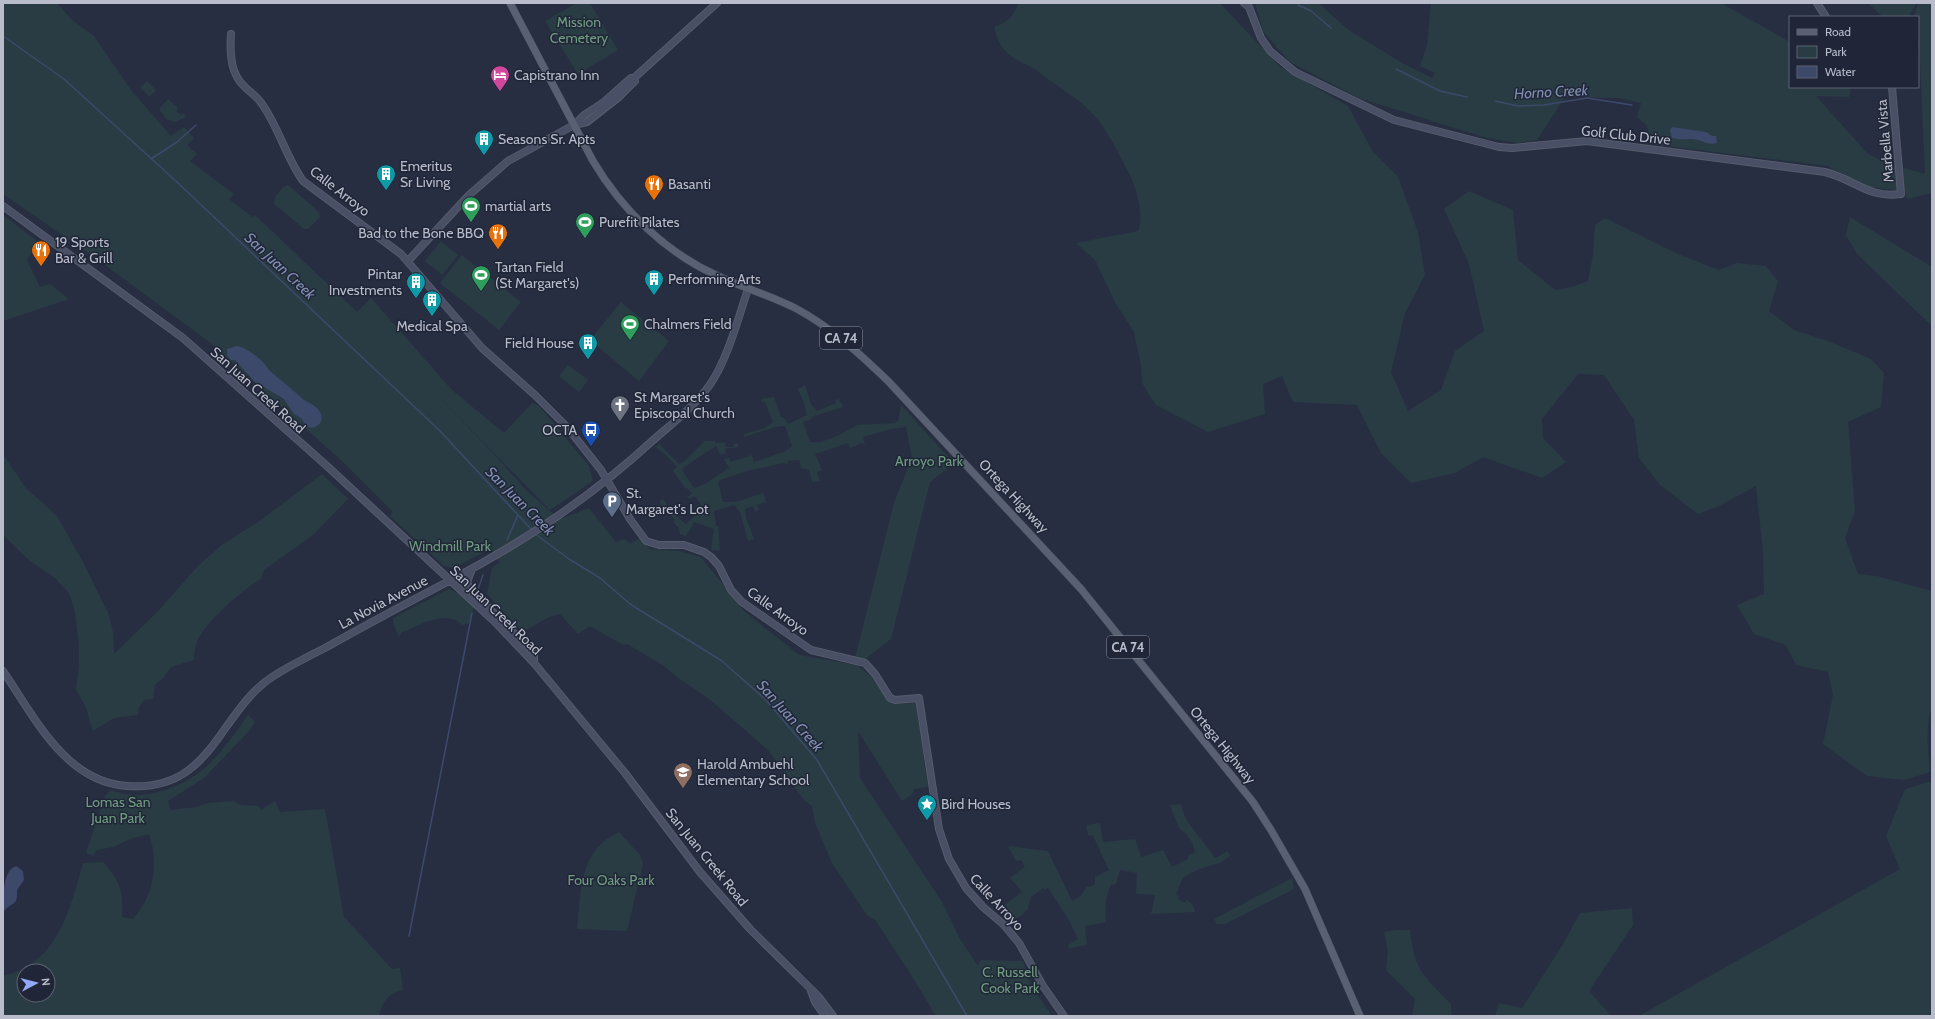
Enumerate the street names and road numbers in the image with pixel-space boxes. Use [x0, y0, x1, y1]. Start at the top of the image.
street label: Marbella Vista [1872, 98, 1898, 183]
street label: Golf Club Drive [1580, 121, 1672, 149]
street label: Calle Arroyo [306, 162, 374, 220]
road number: CA 74 [820, 327, 862, 349]
street label: San Juan Creek Road [207, 343, 309, 437]
street label: Ortega Highway [975, 455, 1053, 537]
street label: San Juan Creek Road [446, 561, 546, 659]
street label: La Novia Avenue [335, 571, 431, 633]
street label: Calle Arroyo [744, 583, 813, 640]
road number: CA 74 [1107, 636, 1149, 658]
street label: Ortega Highway [1186, 703, 1260, 787]
street label: San Juan Creek Road [662, 804, 752, 910]
street label: Calle Arroyo [966, 870, 1028, 935]

